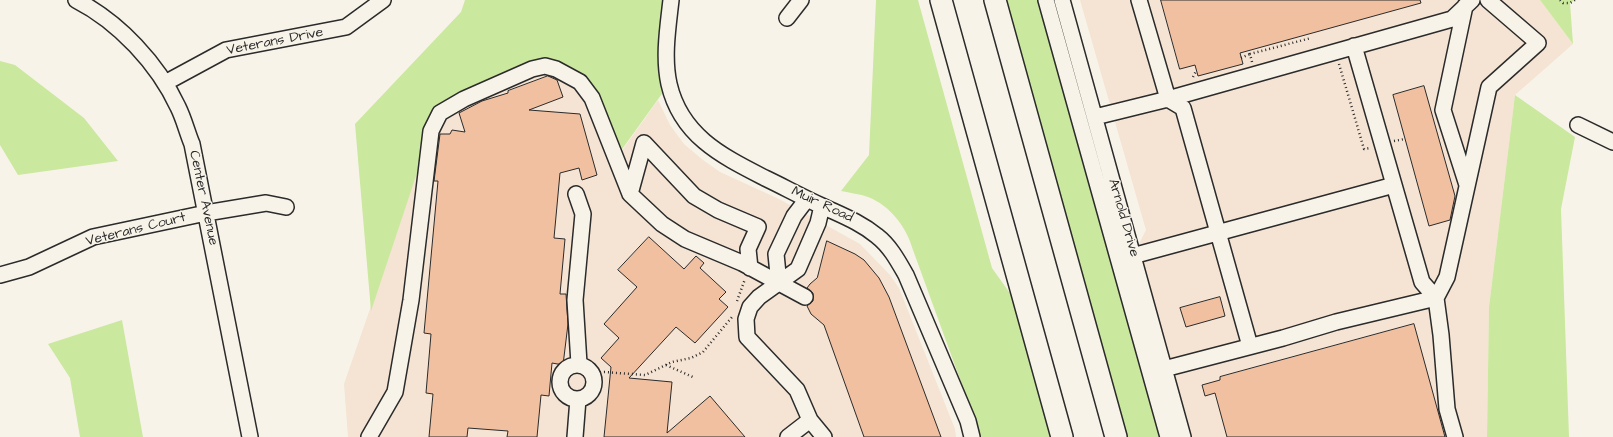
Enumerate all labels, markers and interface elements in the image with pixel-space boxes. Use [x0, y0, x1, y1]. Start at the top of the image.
street label: Veterans Drive [225, 24, 325, 60]
street label: Center Avenue [185, 149, 221, 247]
street label: Arnold Drive [1104, 177, 1142, 259]
street label: Muir Road [788, 183, 856, 227]
street label: Veterans Court [84, 209, 188, 251]

